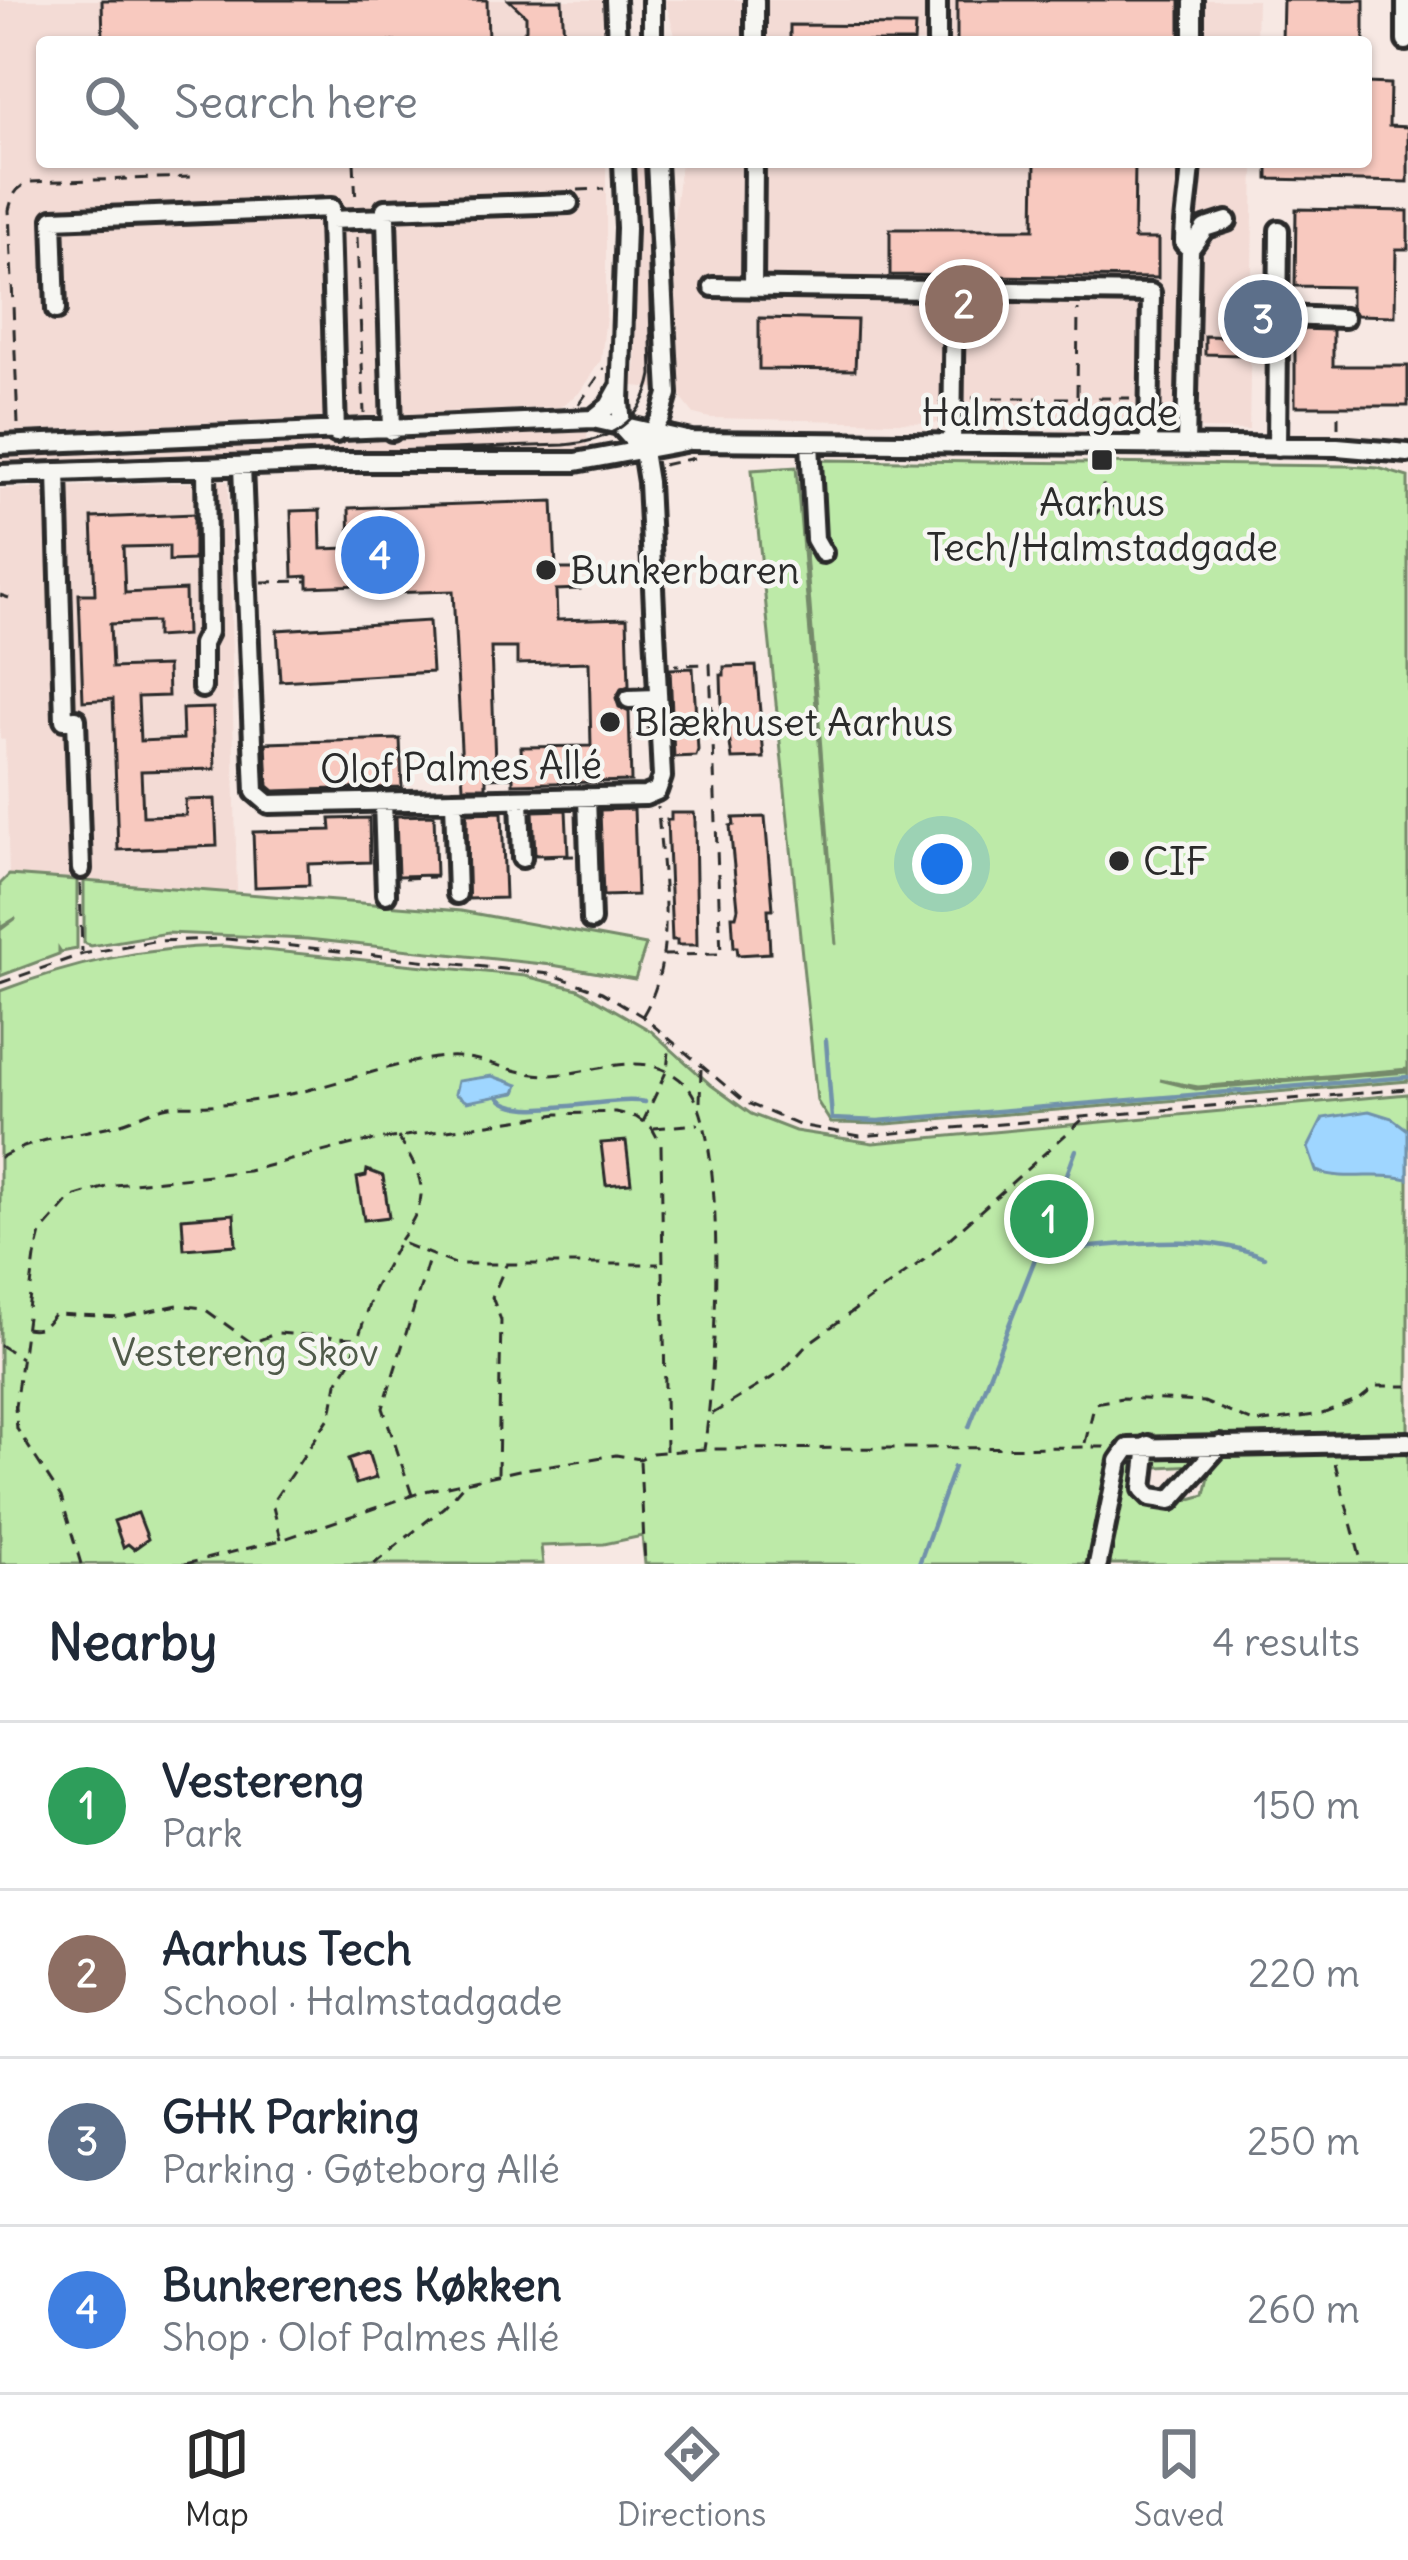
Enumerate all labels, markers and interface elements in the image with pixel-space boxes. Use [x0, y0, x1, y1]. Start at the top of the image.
search box [36, 36, 1372, 168]
icon: search [78, 69, 144, 135]
text: Search here [174, 74, 418, 130]
pin: 2 [925, 259, 1003, 349]
pin: 3 [1224, 274, 1302, 364]
street label: Halmstadgade [922, 388, 1178, 437]
marker: Aarhus Tech/Halmstadgade [1089, 447, 1115, 473]
place label: Aarhus Tech/Halmstadgade [926, 478, 1278, 572]
pin: 4 [341, 510, 419, 600]
place label: Bunkerbaren [570, 546, 800, 595]
marker: Bunkerbaren [533, 557, 559, 583]
place label: Blækhuset Aarhus [634, 698, 953, 747]
marker: Blækhuset Aarhus [597, 709, 623, 735]
street label: Olof Palmes Allé [320, 740, 602, 794]
your location [912, 834, 972, 894]
place label: CIF [1143, 837, 1208, 886]
marker: CIF [1106, 848, 1132, 874]
pin: 1 [1010, 1174, 1088, 1264]
park label: Vestereng Skov [112, 1328, 379, 1377]
text: Nearby [48, 1610, 217, 1674]
text: 4 results [1212, 1618, 1360, 1667]
text: Vestereng [162, 1753, 364, 1809]
text: 1 [79, 1781, 95, 1830]
text: 150 m [1253, 1781, 1360, 1830]
text: Park [162, 1809, 243, 1858]
text: Aarhus Tech [162, 1921, 412, 1977]
text: 2 [76, 1949, 98, 1998]
text: 220 m [1248, 1949, 1360, 1998]
text: School · Halmstadgade [162, 1977, 563, 2026]
text: GHK Parking [162, 2089, 420, 2145]
text: 3 [76, 2117, 98, 2166]
text: 250 m [1247, 2117, 1360, 2166]
text: Parking · Gøteborg Allé [162, 2145, 560, 2194]
text: Bunkerenes Køkken [162, 2257, 562, 2313]
text: 4 [76, 2285, 98, 2334]
text: 260 m [1247, 2285, 1360, 2334]
text: Shop · Olof Palmes Allé [162, 2313, 560, 2362]
tab: Map [184, 2421, 250, 2535]
tab: Directions [617, 2421, 766, 2535]
tab: Saved [1134, 2421, 1224, 2535]

